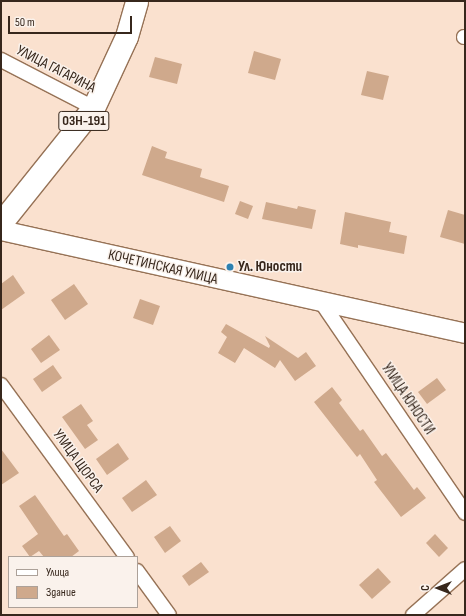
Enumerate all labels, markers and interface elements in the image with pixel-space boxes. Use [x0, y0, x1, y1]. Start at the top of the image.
scale bar [10, 8, 134, 34]
text: 50 m [15, 15, 35, 30]
street label: УЛИЦА ГАГАРИНА [13, 41, 99, 97]
road number: 03Н-191 [58, 109, 110, 133]
street label: КОЧЕТИНСКАЯ УЛИЦА [106, 246, 220, 288]
place label: Ул. Юности [238, 258, 302, 276]
marker: Ул. Юности [225, 262, 235, 272]
street label: УЛИЦА ЮНОСТИ [378, 360, 438, 438]
street label: УЛИЦА ЩОРСА [49, 426, 107, 496]
legend [8, 556, 138, 608]
text: Улица [46, 565, 69, 580]
north arrow [418, 568, 458, 608]
text: Здание [46, 585, 76, 600]
text: С [419, 585, 432, 591]

